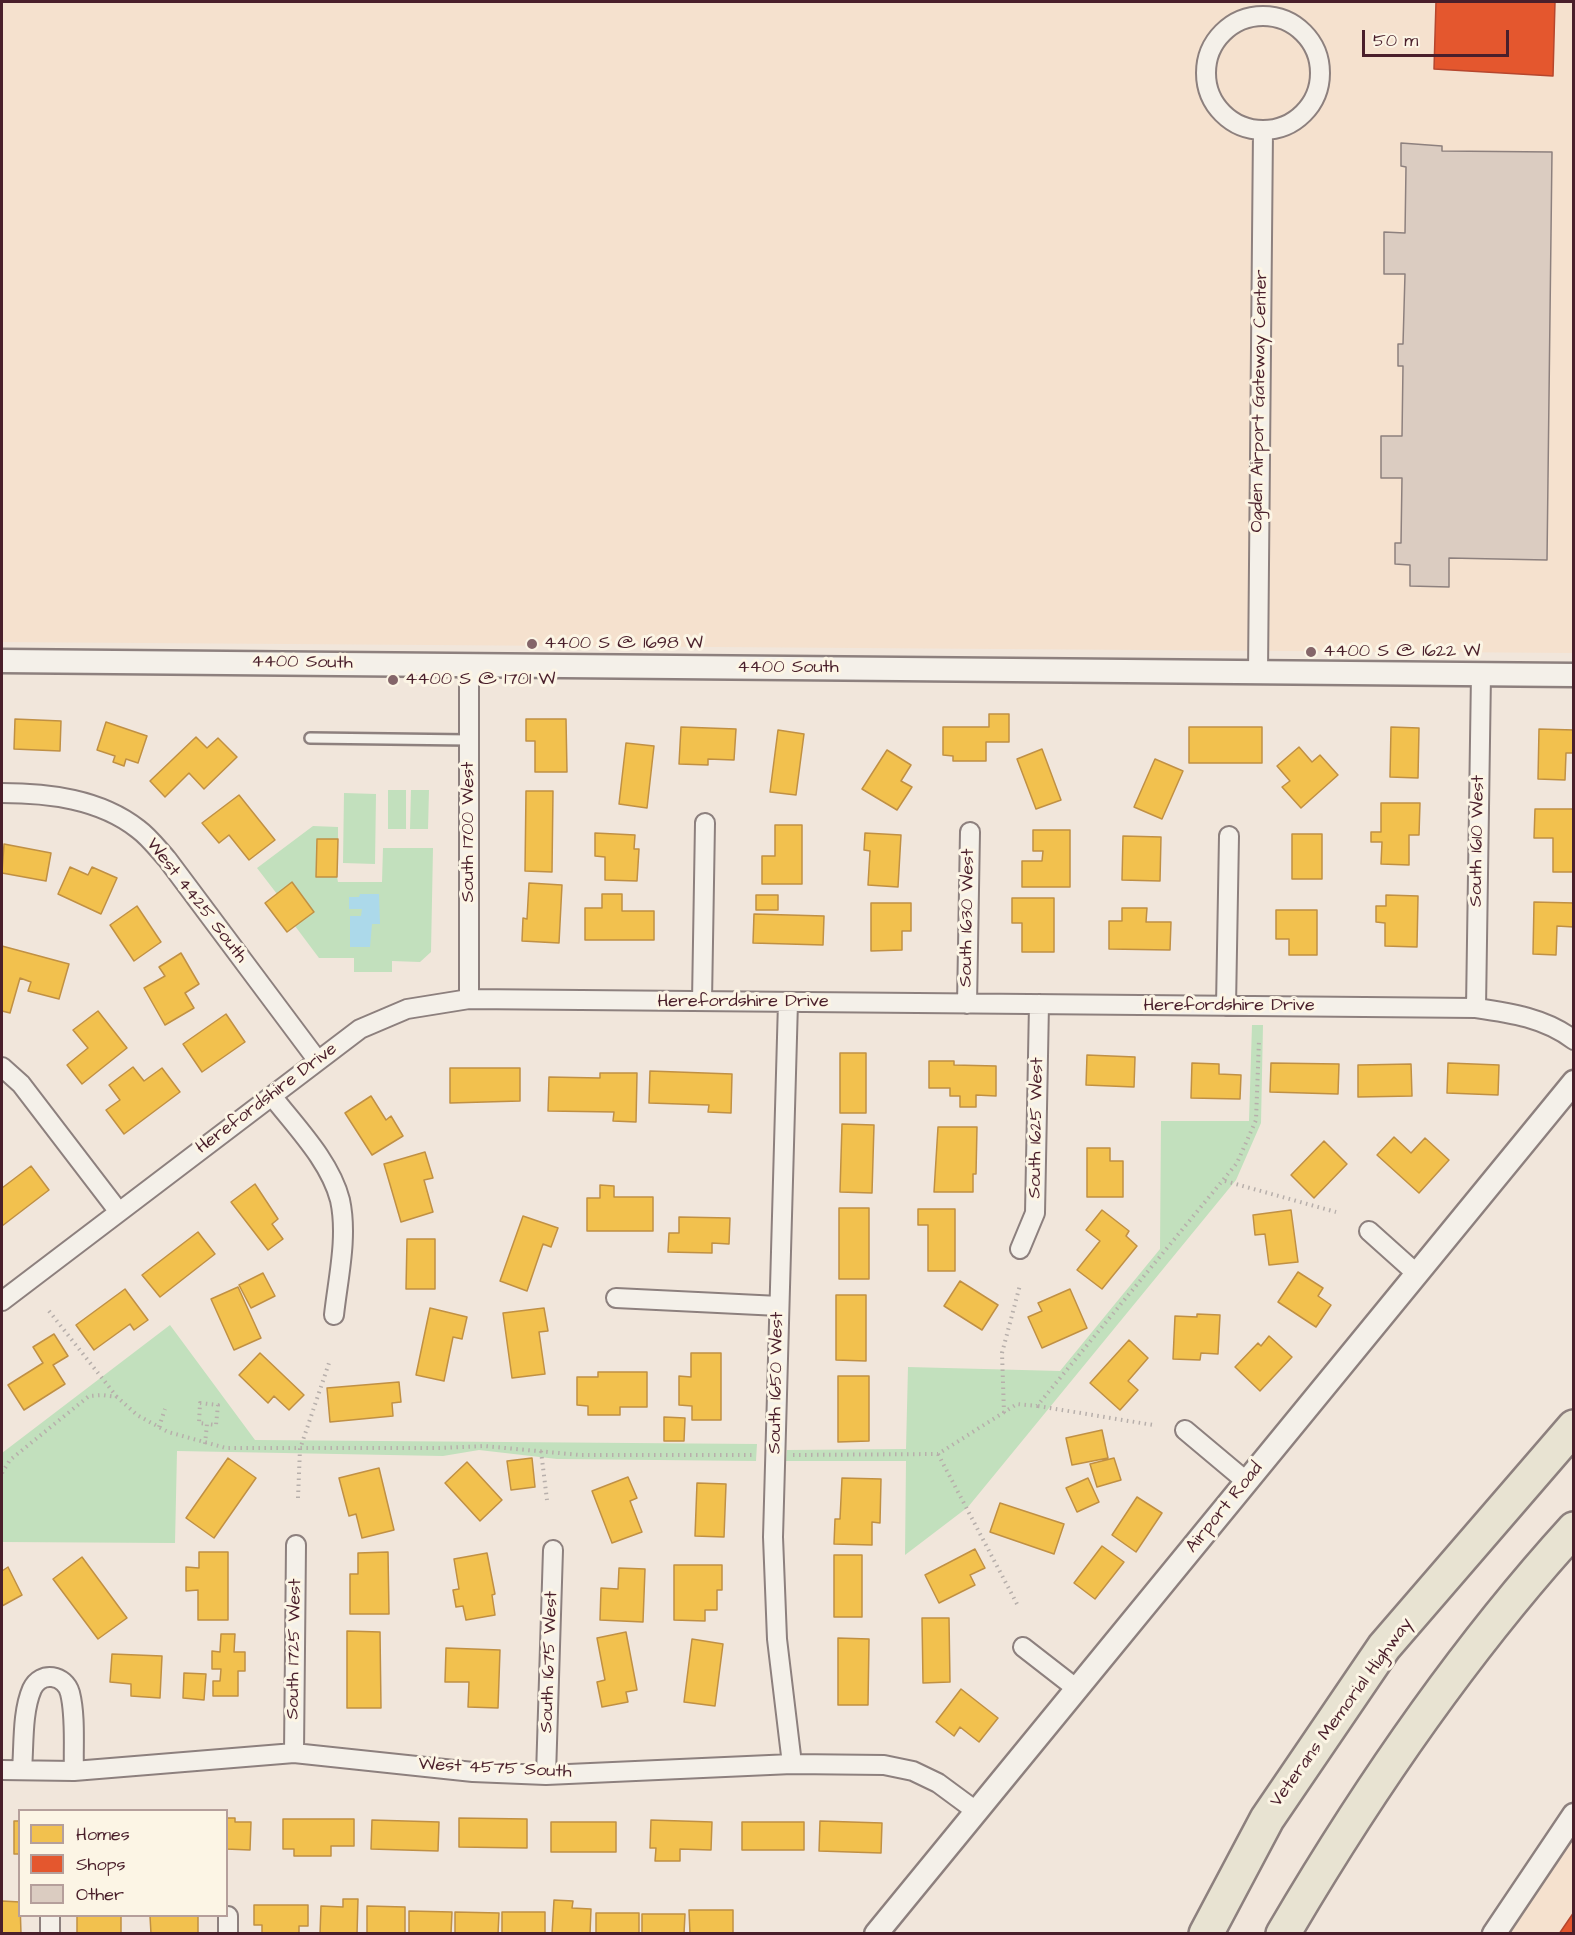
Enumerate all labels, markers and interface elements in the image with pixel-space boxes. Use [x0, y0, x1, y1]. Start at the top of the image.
scale bar [1365, 18, 1512, 56]
text: 50 m [1373, 28, 1418, 53]
street label: Ogden Airport Gateway Center [1247, 269, 1273, 533]
place label: 4400 S @ 1698 W [544, 633, 703, 655]
marker: 4400 S @ 1698 W [525, 637, 539, 651]
place label: 4400 S @ 1622 W [1323, 641, 1480, 663]
marker: 4400 S @ 1622 W [1304, 645, 1318, 659]
street label: 4400 South [251, 651, 353, 675]
street label: 4400 South [737, 657, 839, 679]
place label: 4400 S @ 1701 W [405, 669, 555, 691]
marker: 4400 S @ 1701 W [386, 673, 400, 687]
street label: South 1700 West [458, 762, 480, 902]
street label: South 1610 West [1466, 775, 1490, 907]
street label: West 4425 South [141, 834, 251, 968]
street label: South 1630 West [956, 849, 980, 987]
street label: Herefordshire Drive [657, 991, 829, 1013]
street label: Herefordshire Drive [1143, 995, 1315, 1017]
street label: Herefordshire Drive [192, 1039, 342, 1159]
street label: South 1625 West [1025, 1057, 1049, 1199]
street label: South 1650 West [765, 1312, 789, 1454]
street label: Airport Road [1182, 1458, 1268, 1558]
street label: South 1725 West [283, 1578, 307, 1720]
street label: South 1675 West [537, 1591, 563, 1733]
street label: Veterans Memorial Highway [1266, 1614, 1418, 1812]
street label: West 4575 South [418, 1754, 572, 1784]
legend [18, 1809, 228, 1917]
text: Homes [76, 1822, 130, 1847]
text: Shops [76, 1852, 126, 1877]
text: Other [76, 1882, 124, 1907]

